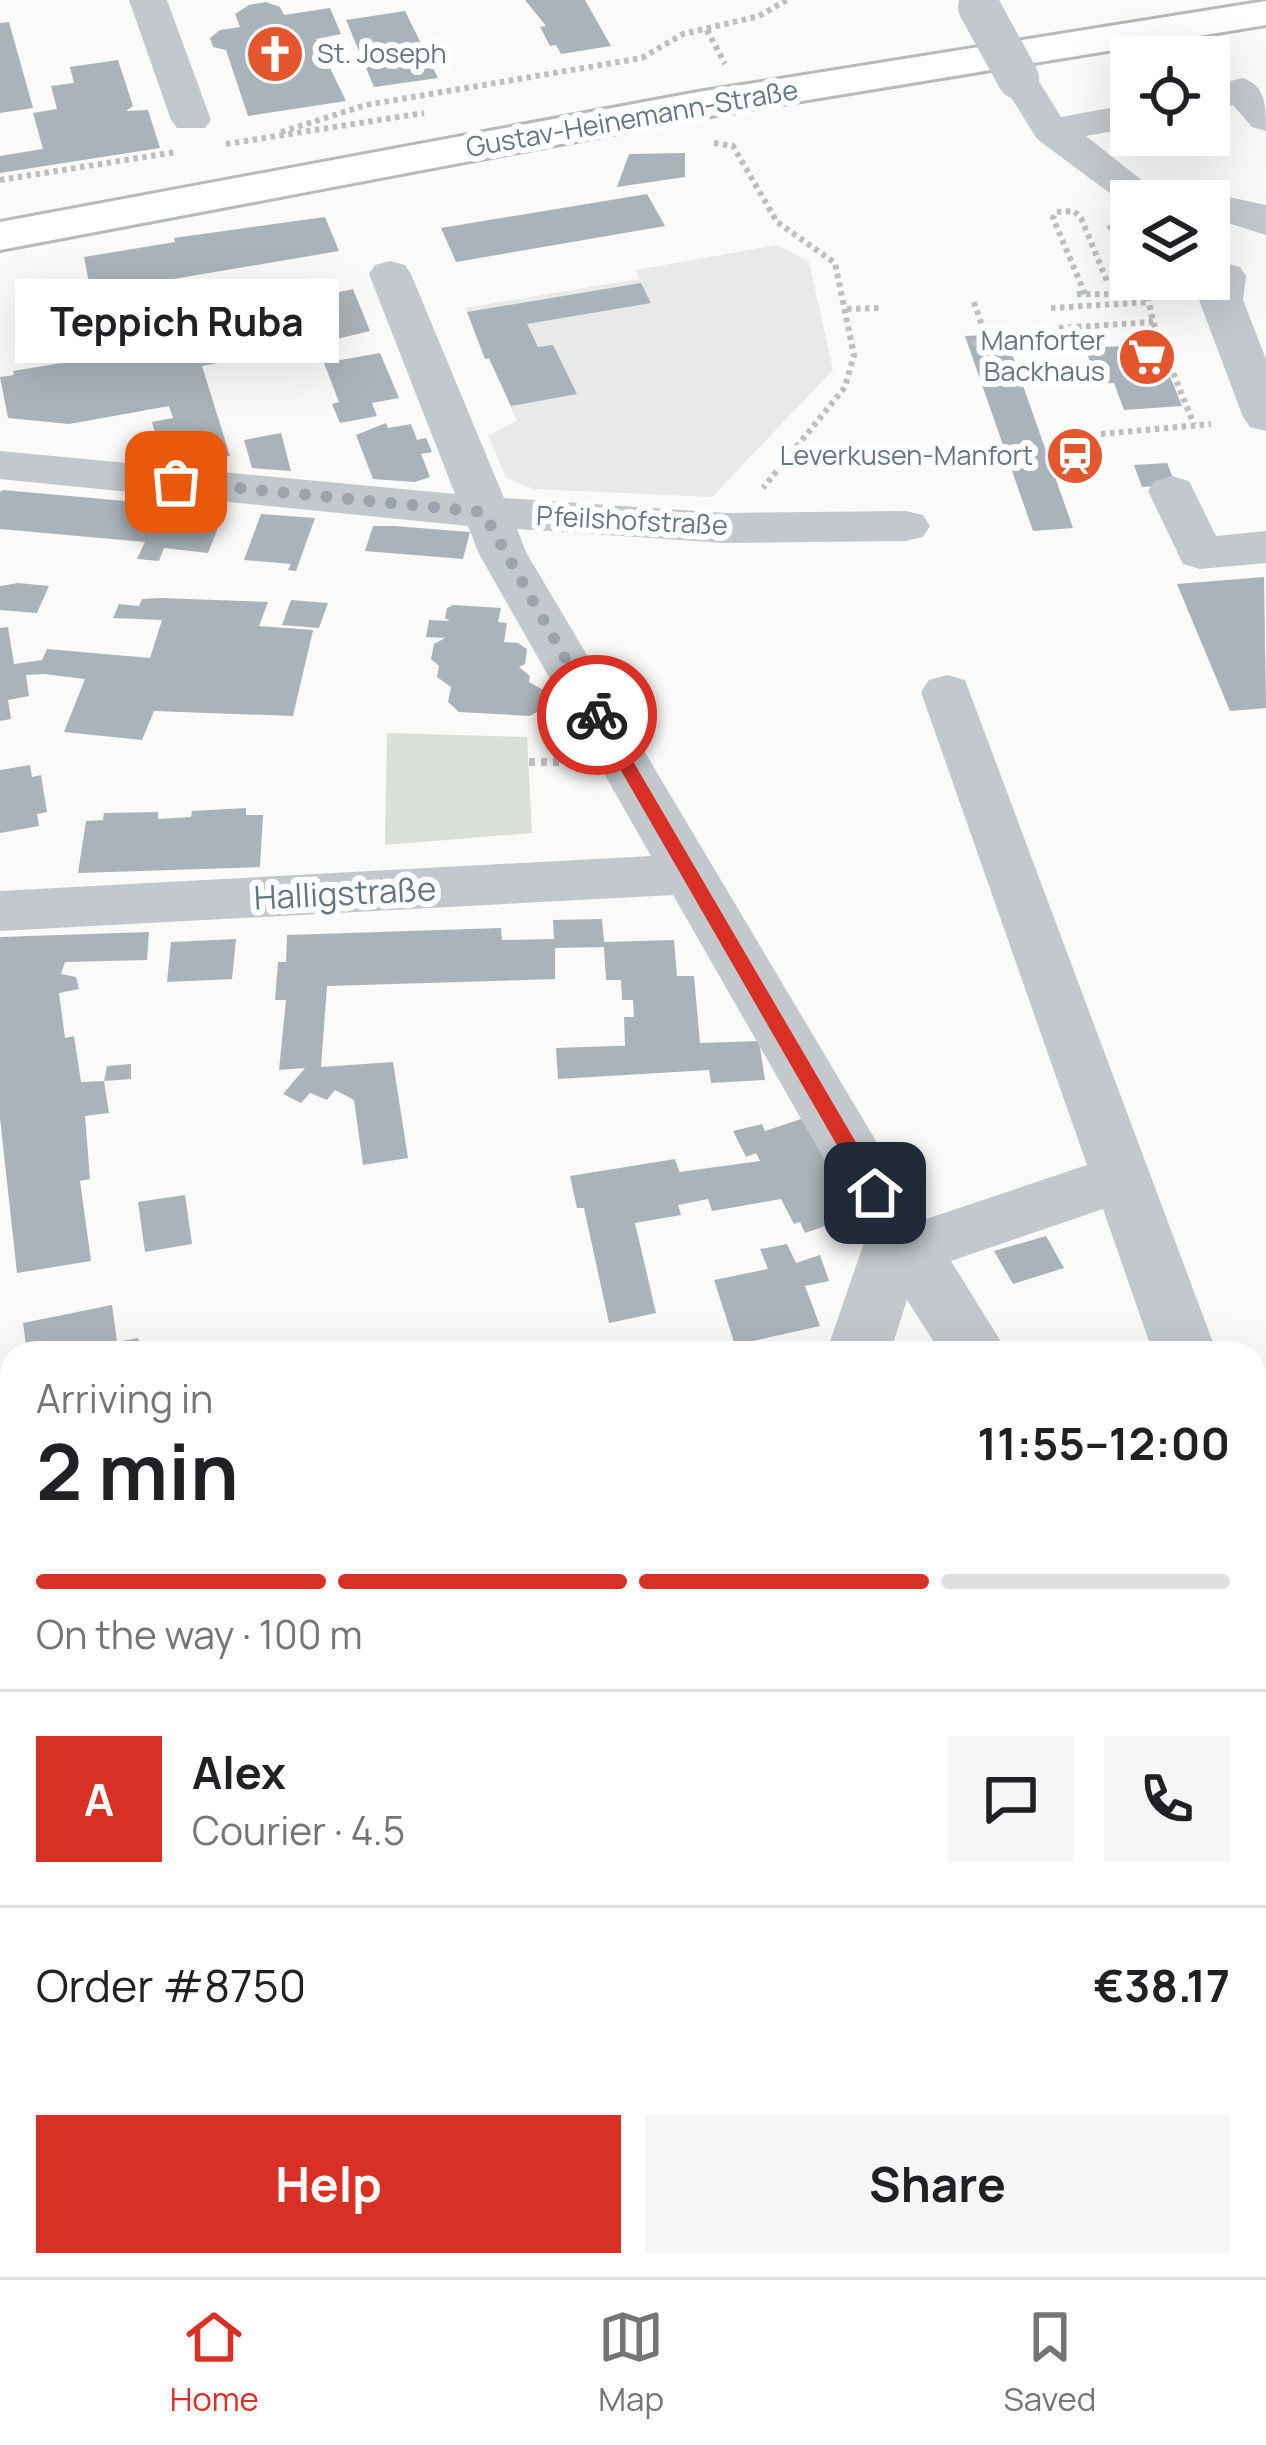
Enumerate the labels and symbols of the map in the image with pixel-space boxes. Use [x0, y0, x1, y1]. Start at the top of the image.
church icon: St. Joseph [244, 23, 306, 85]
place label: St. Joseph [317, 34, 447, 71]
street label: Gustav-Heinemann-Straße [463, 70, 801, 165]
callout: Teppich Ruba [14, 278, 338, 362]
place label: Manforter Backhaus [981, 321, 1105, 389]
supermarket icon: Manforter Backhaus [1116, 326, 1178, 388]
station icon: Leverkusen-Manfort [1044, 425, 1106, 487]
pin [125, 431, 227, 533]
place label: Leverkusen-Manfort [780, 436, 1033, 473]
street label: Pfeilshofstraße [535, 496, 729, 543]
courier [537, 655, 657, 775]
street label: Halligstraße [253, 865, 437, 920]
pin [824, 1142, 926, 1244]

